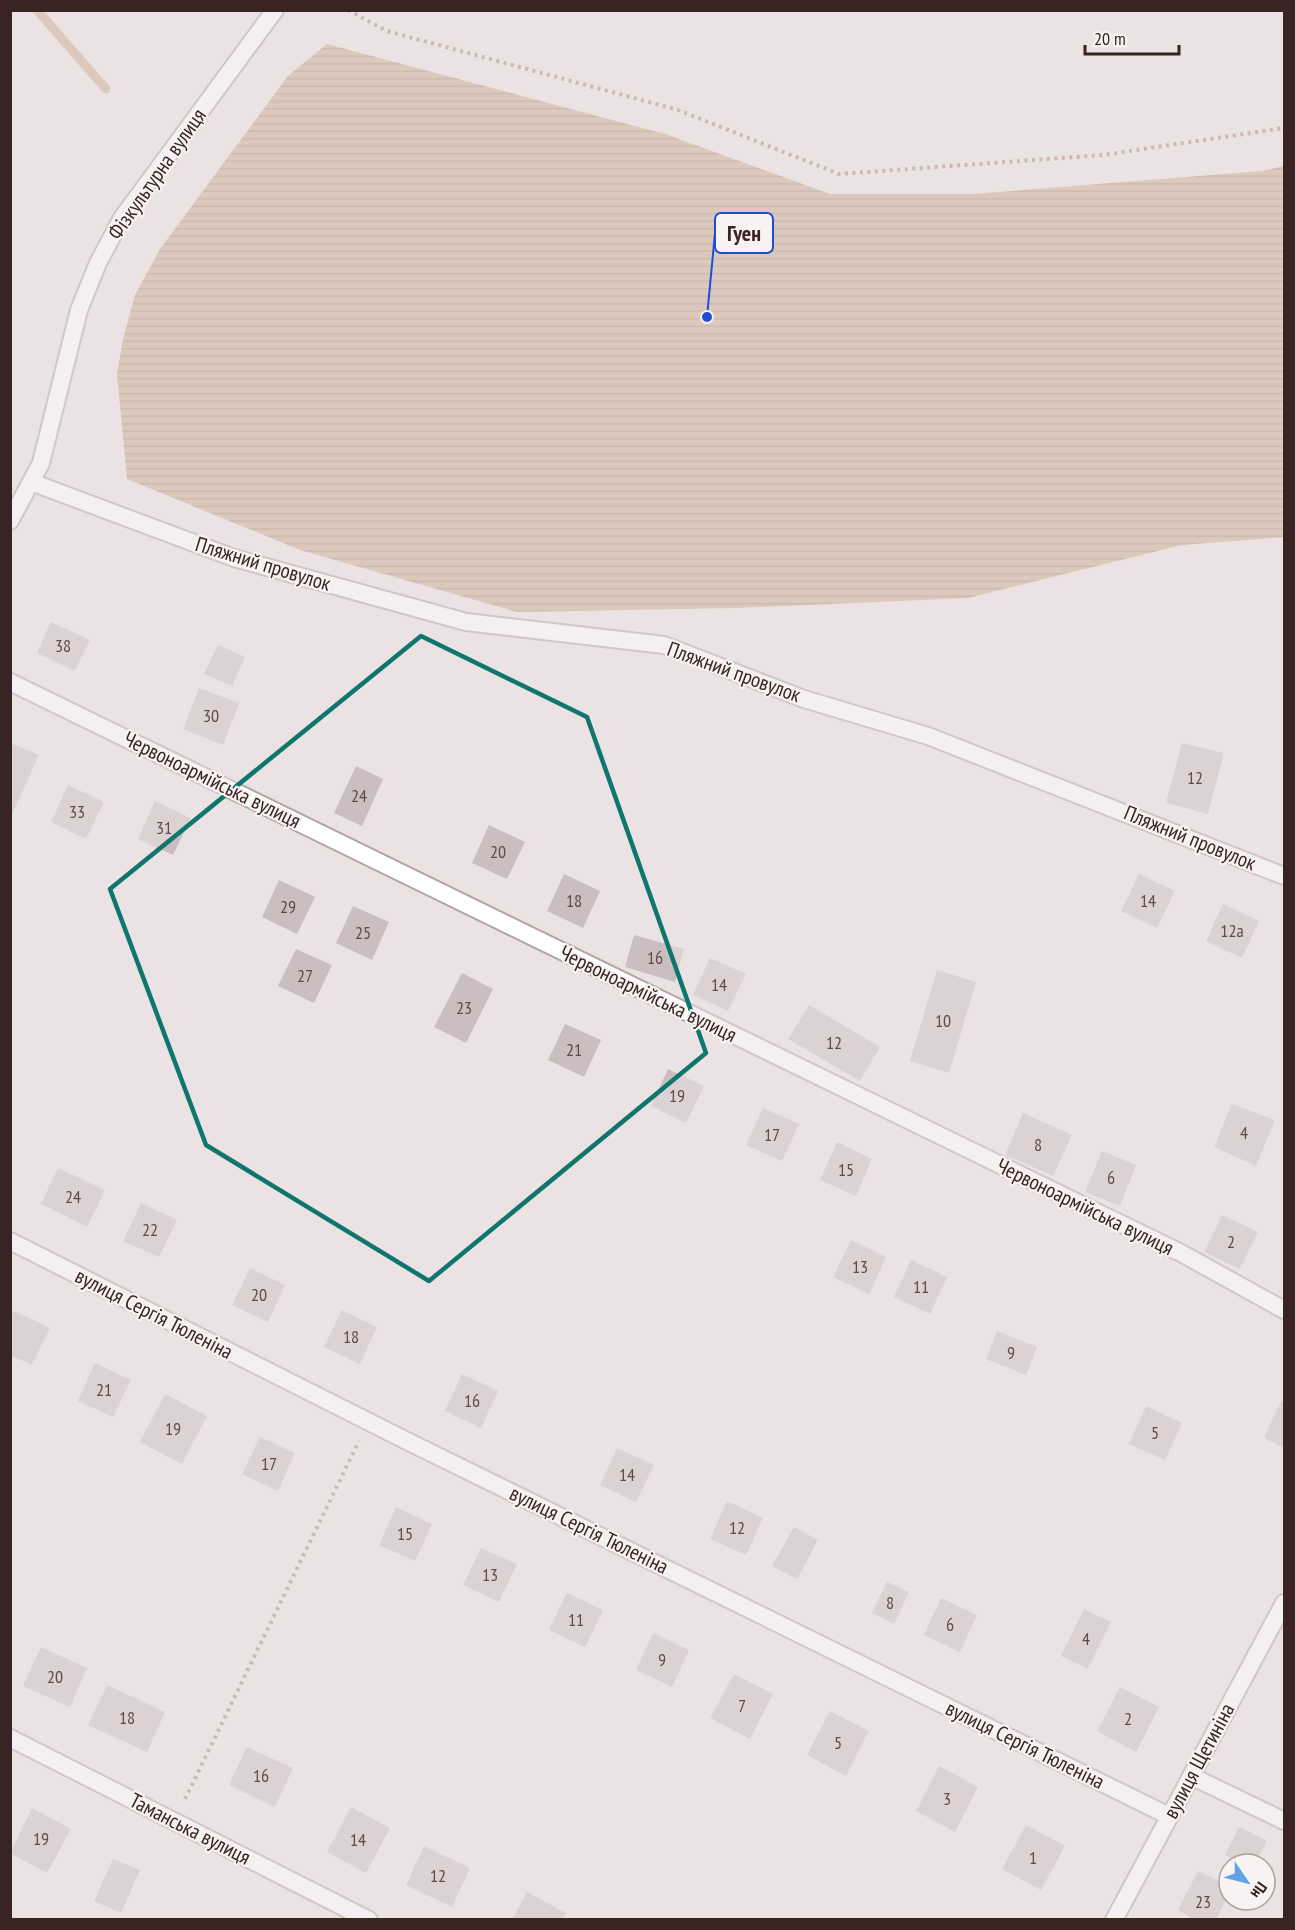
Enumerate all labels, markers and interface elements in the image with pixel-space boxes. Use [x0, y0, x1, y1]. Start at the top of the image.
scale bar [1085, 18, 1180, 56]
text: 20 m [1094, 27, 1126, 50]
street label: Фізкультурна вулиця [101, 103, 212, 244]
callout: Гуен [715, 213, 773, 253]
text: Гуен [727, 219, 761, 247]
street label: Пляжний провулок [192, 530, 334, 597]
house number: 38 [55, 634, 71, 657]
street label: Пляжний провулок [664, 635, 805, 708]
house number: 30 [203, 704, 219, 727]
street label: Червоноармійська вулиця [119, 725, 305, 834]
house number: 12 [1187, 766, 1203, 789]
house number: 24 [351, 784, 367, 807]
street label: Пляжний провулок [1120, 799, 1260, 876]
house number: 33 [69, 800, 85, 823]
house number: 31 [156, 816, 172, 839]
house number: 20 [490, 840, 506, 863]
house number: 18 [566, 889, 582, 912]
house number: 14 [1140, 889, 1156, 912]
house number: 29 [280, 895, 296, 918]
house number: 12а [1220, 919, 1244, 942]
house number: 25 [355, 921, 371, 944]
street label: Червоноармійська вулиця [555, 939, 741, 1048]
house number: 16 [647, 946, 663, 969]
house number: 27 [297, 964, 313, 987]
house number: 14 [711, 973, 727, 996]
house number: 23 [456, 996, 472, 1019]
house number: 10 [935, 1009, 951, 1032]
house number: 12 [826, 1031, 842, 1054]
house number: 21 [566, 1038, 582, 1061]
house number: 19 [669, 1084, 685, 1107]
house number: 4 [1240, 1121, 1248, 1144]
house number: 17 [764, 1123, 780, 1146]
house number: 8 [1034, 1133, 1042, 1156]
street label: Червоноармійська вулиця [992, 1152, 1178, 1261]
house number: 15 [838, 1158, 854, 1181]
house number: 6 [1107, 1166, 1115, 1189]
house number: 24 [65, 1185, 81, 1208]
house number: 22 [142, 1218, 158, 1241]
house number: 2 [1227, 1230, 1235, 1253]
house number: 13 [852, 1255, 868, 1278]
street label: вулиця Сергія Тюленіна [71, 1262, 238, 1365]
house number: 11 [913, 1275, 929, 1298]
house number: 20 [251, 1283, 267, 1306]
house number: 18 [343, 1325, 359, 1348]
house number: 9 [1007, 1341, 1015, 1364]
house number: 21 [96, 1378, 112, 1401]
house number: 16 [464, 1389, 480, 1412]
house number: 19 [165, 1417, 181, 1440]
house number: 5 [1151, 1421, 1159, 1444]
house number: 17 [261, 1452, 277, 1475]
house number: 14 [619, 1463, 635, 1486]
street label: вулиця Сергія Тюленіна [505, 1479, 673, 1580]
house number: 12 [729, 1516, 745, 1539]
house number: 15 [397, 1522, 413, 1545]
house number: 13 [482, 1563, 498, 1586]
house number: 8 [886, 1591, 894, 1614]
house number: 11 [568, 1608, 584, 1631]
house number: 6 [946, 1613, 954, 1636]
house number: 4 [1082, 1627, 1090, 1650]
house number: 9 [658, 1648, 666, 1671]
house number: 20 [47, 1665, 63, 1688]
house number: 7 [738, 1694, 746, 1717]
street label: вулиця Сергія Тюленіна [941, 1694, 1109, 1795]
street label: вулиця Щетиніна [1157, 1698, 1240, 1823]
house number: 18 [119, 1706, 135, 1729]
house number: 2 [1124, 1707, 1132, 1730]
house number: 5 [834, 1731, 842, 1754]
house number: 16 [253, 1764, 269, 1787]
street label: Таманська вулиця [125, 1787, 255, 1871]
house number: 3 [943, 1787, 951, 1810]
house number: 19 [33, 1827, 49, 1850]
house number: 14 [350, 1828, 366, 1851]
house number: 1 [1029, 1846, 1037, 1869]
north arrow [1217, 1852, 1277, 1912]
house number: 12 [430, 1864, 446, 1887]
text: Пн [1247, 1879, 1272, 1903]
house number: 23 [1195, 1890, 1211, 1913]

